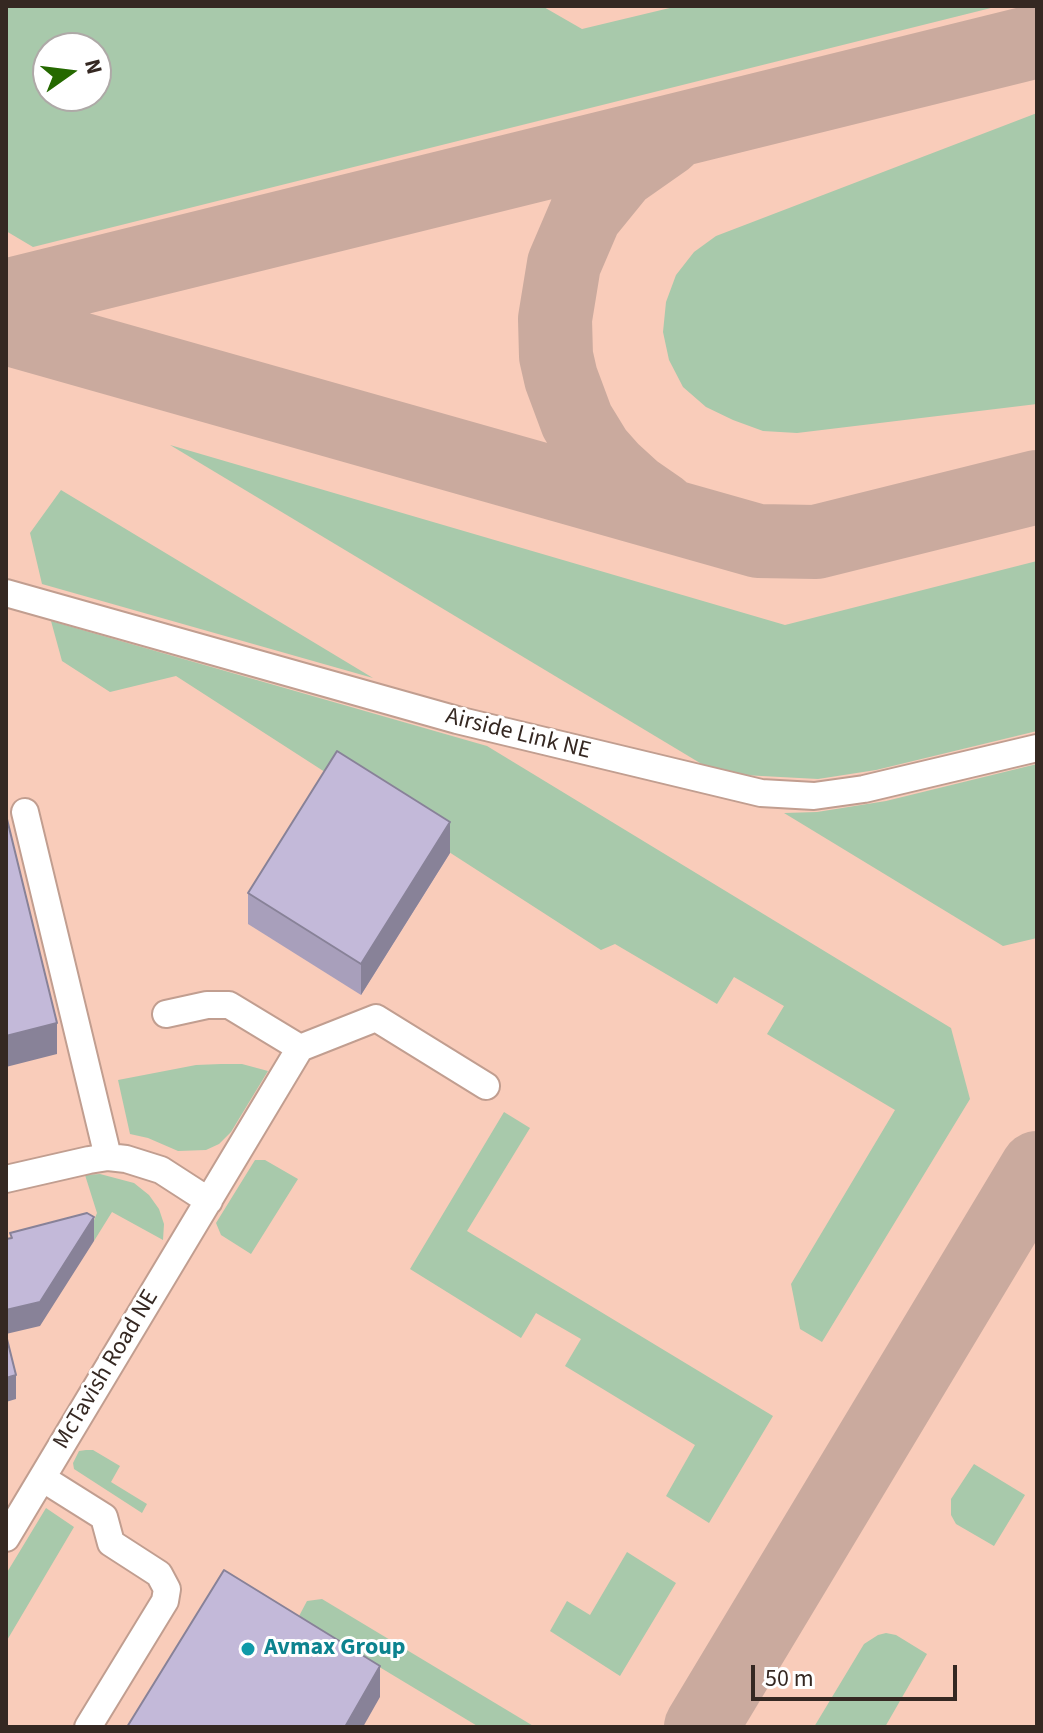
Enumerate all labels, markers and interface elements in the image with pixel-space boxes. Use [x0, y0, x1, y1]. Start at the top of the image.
north arrow [32, 32, 112, 112]
text: N [76, 56, 111, 78]
street label: Airside Link NE [442, 703, 594, 767]
street label: McTavish Road NE [48, 1285, 166, 1455]
place label: Avmax Group [264, 1635, 406, 1663]
marker: Avmax Group [239, 1640, 257, 1658]
scale bar [755, 1649, 961, 1699]
text: 50 m [765, 1661, 814, 1696]

